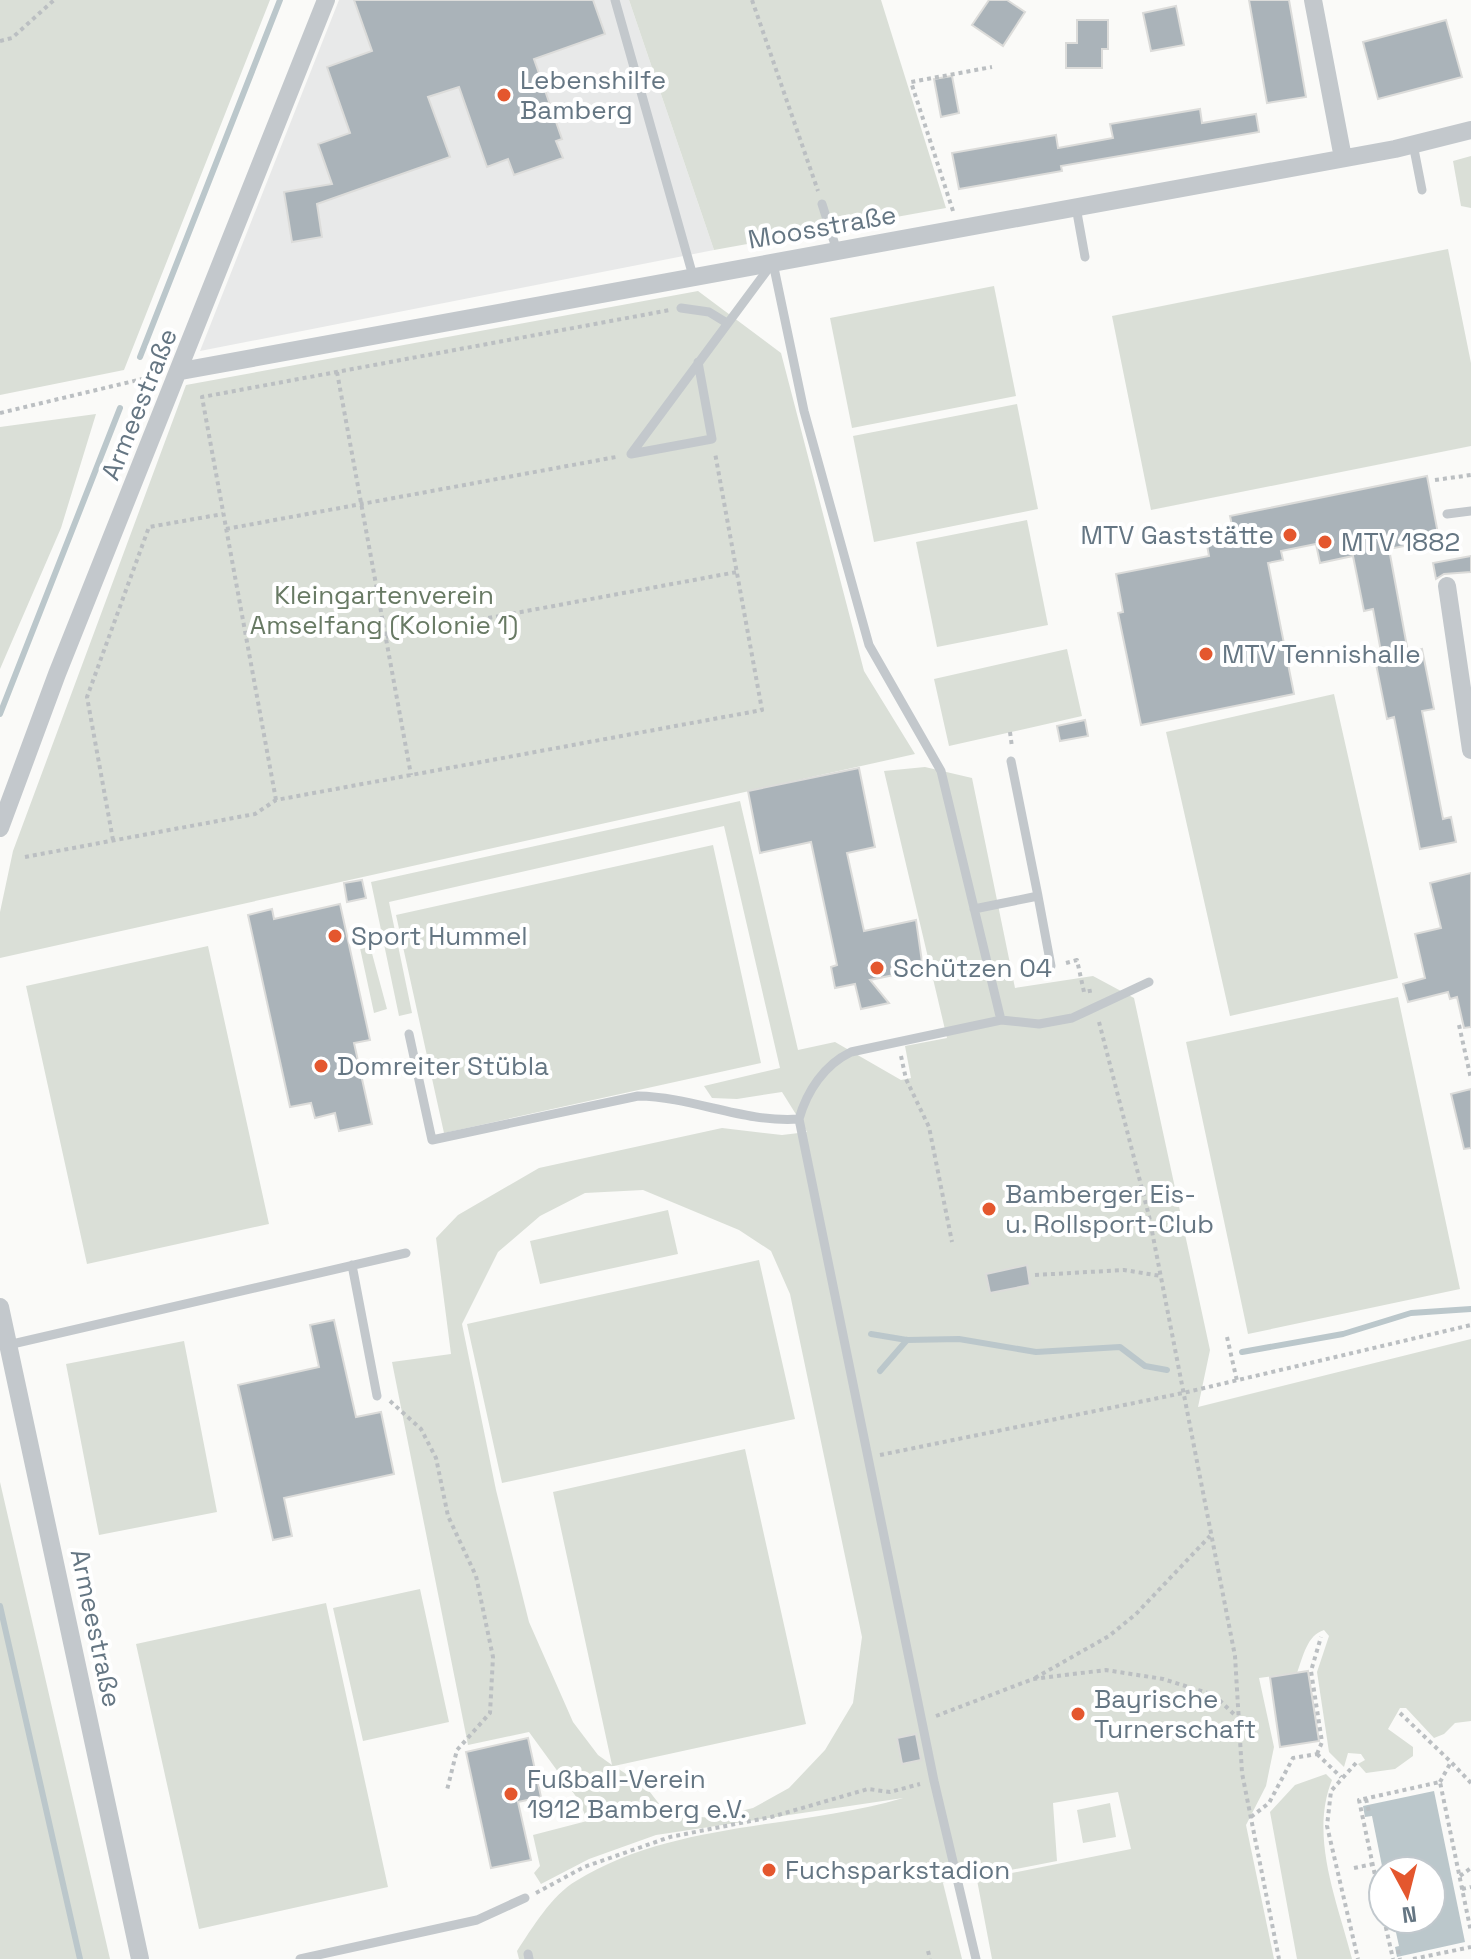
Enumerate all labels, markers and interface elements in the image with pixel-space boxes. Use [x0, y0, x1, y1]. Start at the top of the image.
place label: Lebenshilfe Bamberg [520, 63, 666, 127]
marker: Lebenshilfe Bamberg [495, 86, 513, 104]
street label: Moosstraße [745, 197, 899, 257]
street label: Armeestraße [93, 323, 185, 485]
place label: MTV Gaststätte [1080, 518, 1274, 552]
place label: MTV 1882 [1341, 525, 1460, 559]
marker: MTV Gaststätte [1281, 526, 1299, 544]
marker: MTV 1882 [1316, 533, 1334, 551]
park label: Kleingartenverein Amselfang (Kolonie 1) [250, 578, 518, 642]
place label: MTV Tennishalle [1222, 637, 1421, 671]
marker: MTV Tennishalle [1197, 645, 1215, 663]
place label: Sport Hummel [351, 919, 528, 953]
marker: Sport Hummel [326, 927, 344, 945]
place label: Schützen 04 [893, 951, 1052, 985]
marker: Schützen 04 [868, 959, 886, 977]
place label: Domreiter Stübla [337, 1049, 549, 1083]
marker: Domreiter Stübla [312, 1057, 330, 1075]
place label: Bamberger Eis- u. Rollsport-Club [1005, 1177, 1214, 1241]
marker: Bamberger Eis- u. Rollsport-Club [980, 1200, 998, 1218]
street label: Armeestraße [63, 1546, 129, 1710]
place label: Bayrische Turnerschaft [1094, 1682, 1256, 1746]
marker: Bayrische Turnerschaft [1069, 1705, 1087, 1723]
place label: Fußball-Verein 1912 Bamberg e.V. [527, 1762, 747, 1826]
marker: Fußball-Verein 1912 Bamberg e.V. [502, 1785, 520, 1803]
place label: Fuchsparkstadion [785, 1853, 1010, 1887]
north arrow [1367, 1855, 1447, 1935]
marker: Fuchsparkstadion [760, 1861, 778, 1879]
text: N [1400, 1900, 1418, 1930]

